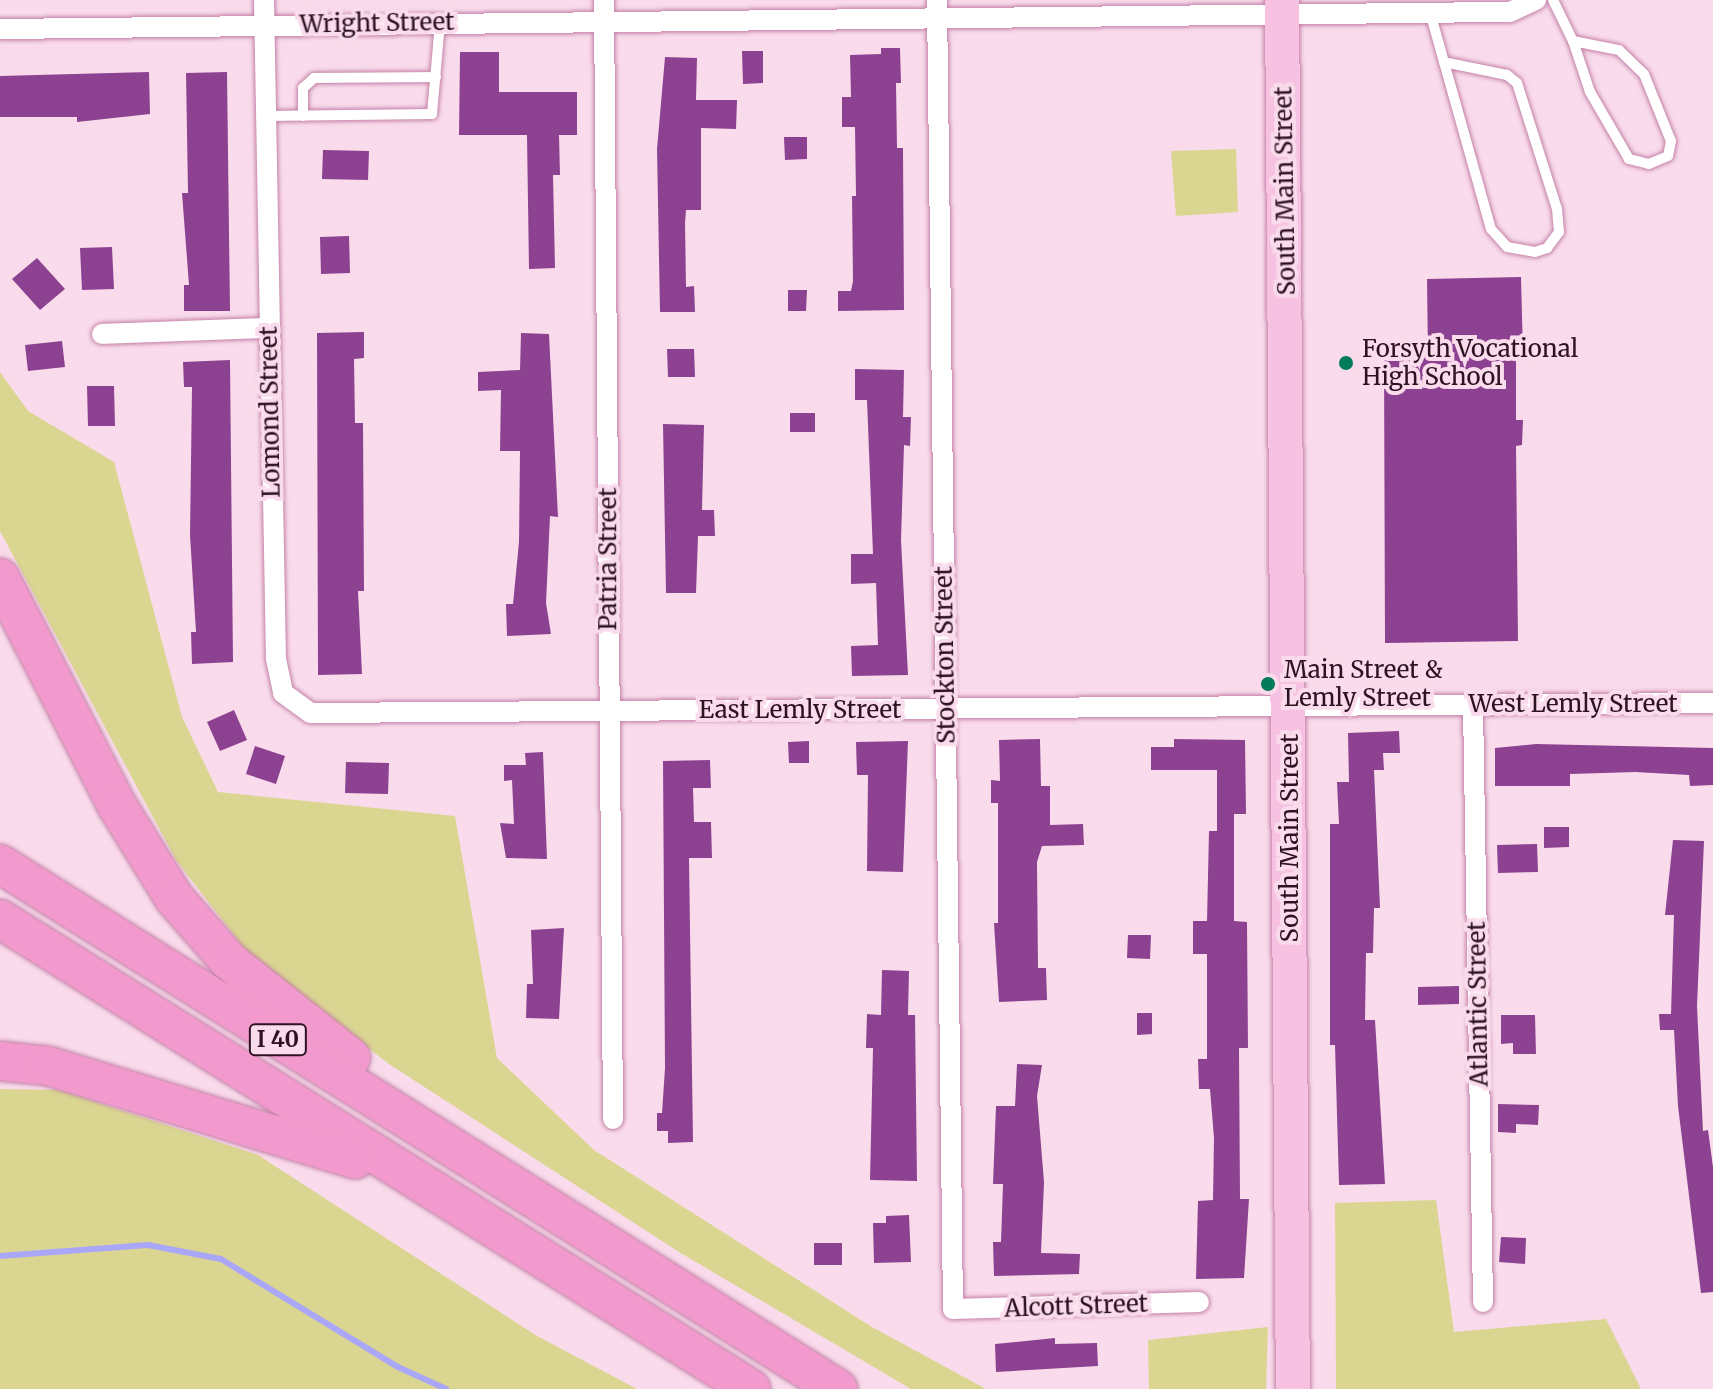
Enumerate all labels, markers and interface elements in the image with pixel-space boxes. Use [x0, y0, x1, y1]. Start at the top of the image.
street label: Wright Street [299, 7, 455, 39]
street label: South Main Street [1269, 86, 1301, 296]
street label: Lomond Street [254, 326, 286, 498]
place label: Forsyth Vocational High School [1362, 335, 1578, 391]
marker: Forsyth Vocational High School [1337, 354, 1355, 372]
street label: Patria Street [594, 487, 622, 631]
street label: Stockton Street [929, 566, 961, 744]
place label: Main Street & Lemly Street [1284, 656, 1443, 712]
marker: Main Street & Lemly Street [1259, 675, 1277, 693]
street label: West Lemly Street [1468, 690, 1678, 718]
street label: East Lemly Street [699, 696, 901, 724]
street label: South Main Street [1276, 734, 1304, 942]
street label: Atlantic Street [1462, 921, 1494, 1087]
road number: I 40 [248, 1022, 308, 1058]
street label: Alcott Street [1004, 1289, 1148, 1323]

